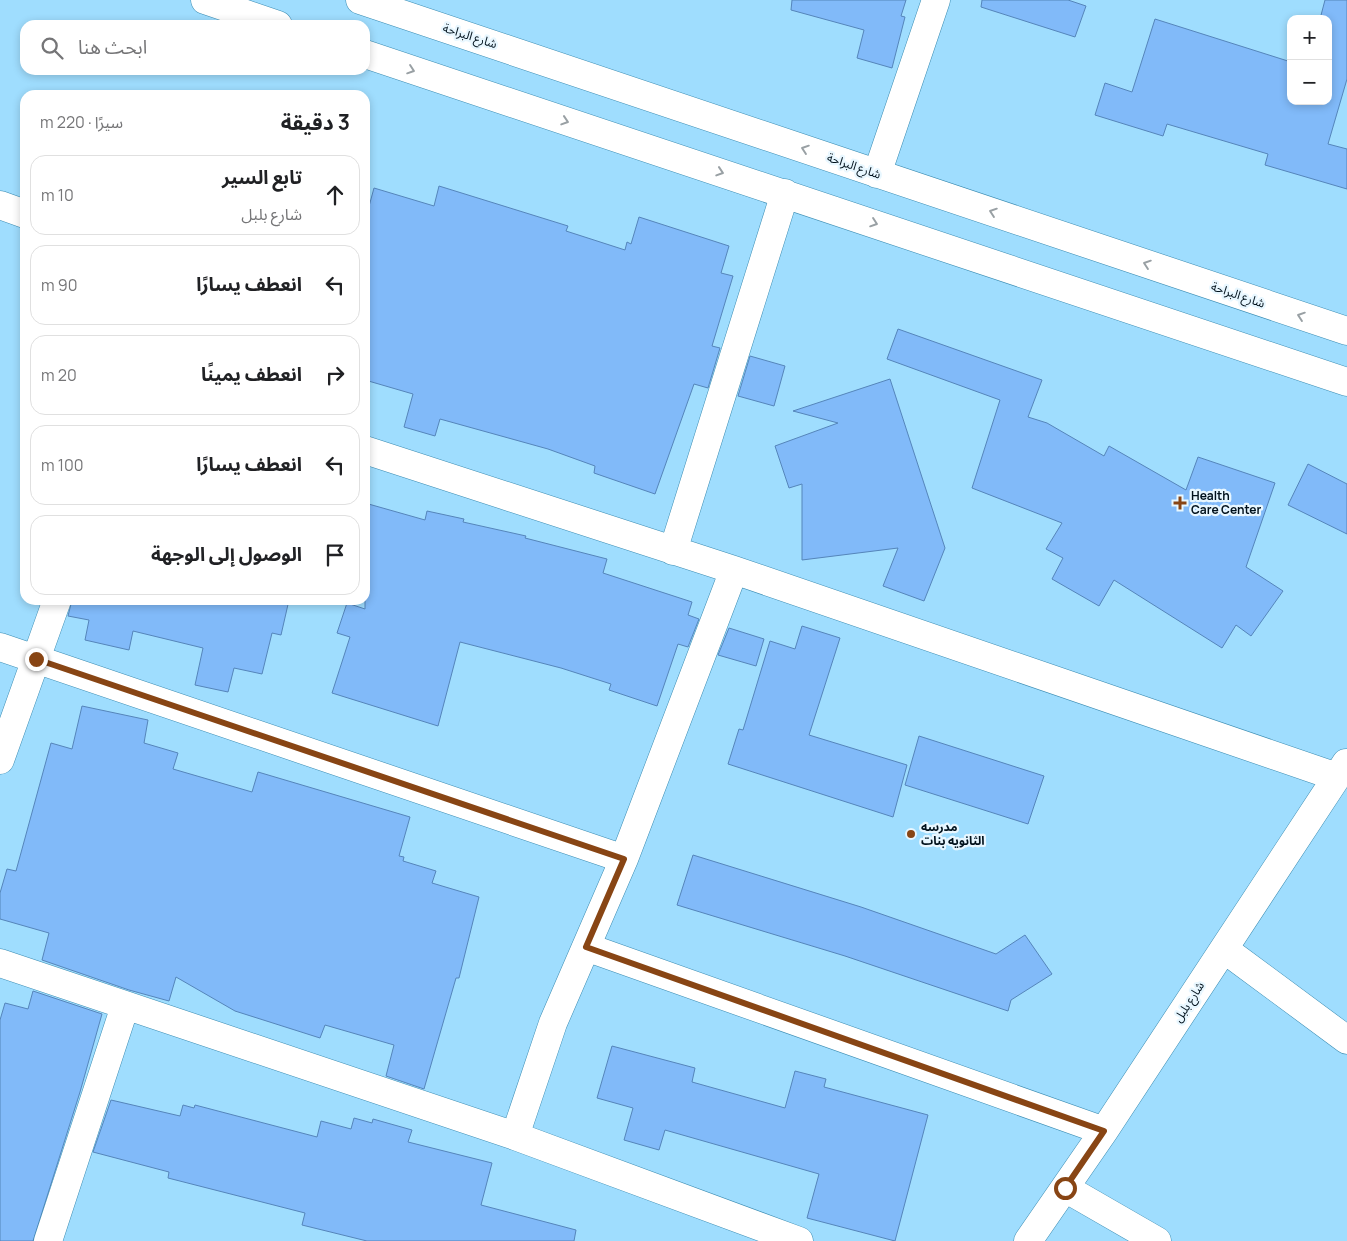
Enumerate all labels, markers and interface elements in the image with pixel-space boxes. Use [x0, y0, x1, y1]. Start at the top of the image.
map controls [1287, 15, 1332, 105]
button: + [1287, 15, 1332, 60]
street label: شارع البراحة [441, 19, 499, 53]
search box [20, 20, 370, 75]
icon: search [38, 34, 66, 62]
text: ابحث هنا [78, 34, 147, 60]
button: − [1287, 60, 1332, 105]
one-way arrow [406, 64, 415, 74]
text: 3 دقيقة [281, 108, 350, 136]
text: سيرًا · 220 m [40, 111, 123, 133]
one-way arrow [561, 115, 569, 125]
one-way arrow [802, 145, 810, 155]
street label: شارع البراحة [825, 148, 883, 184]
text: تابع السير [222, 164, 302, 190]
one-way arrow [715, 166, 724, 176]
icon: ahead [321, 181, 349, 209]
text: 10 m [41, 184, 74, 206]
text: شارع بلبل [241, 203, 302, 225]
one-way arrow [989, 208, 997, 218]
one-way arrow [869, 217, 878, 227]
one-way arrow [1143, 260, 1151, 270]
text: انعطف يسارًا [196, 271, 302, 297]
icon: left [321, 271, 349, 299]
text: 90 m [41, 274, 77, 296]
street label: شارع البراحة [1209, 277, 1267, 313]
one-way arrow [1297, 311, 1305, 321]
text: انعطف يمينًا [201, 361, 302, 387]
icon: right [321, 361, 349, 389]
text: 20 m [41, 364, 77, 386]
text: انعطف يسارًا [196, 451, 302, 477]
icon: left [321, 451, 349, 479]
text: 100 m [41, 454, 84, 476]
place label: Health Care Center [1191, 487, 1262, 518]
marker: Health Care Center [1173, 496, 1187, 510]
text: الوصول إلى الوجهة [151, 541, 302, 567]
icon: arrive [321, 541, 349, 569]
route end [25, 648, 48, 671]
place label: مدرسه الثانويه بنات [921, 818, 985, 849]
marker: مدرسه الثانويه بنات [905, 828, 917, 840]
street label: شارع بلبل [1169, 978, 1209, 1026]
route start [1054, 1177, 1077, 1200]

